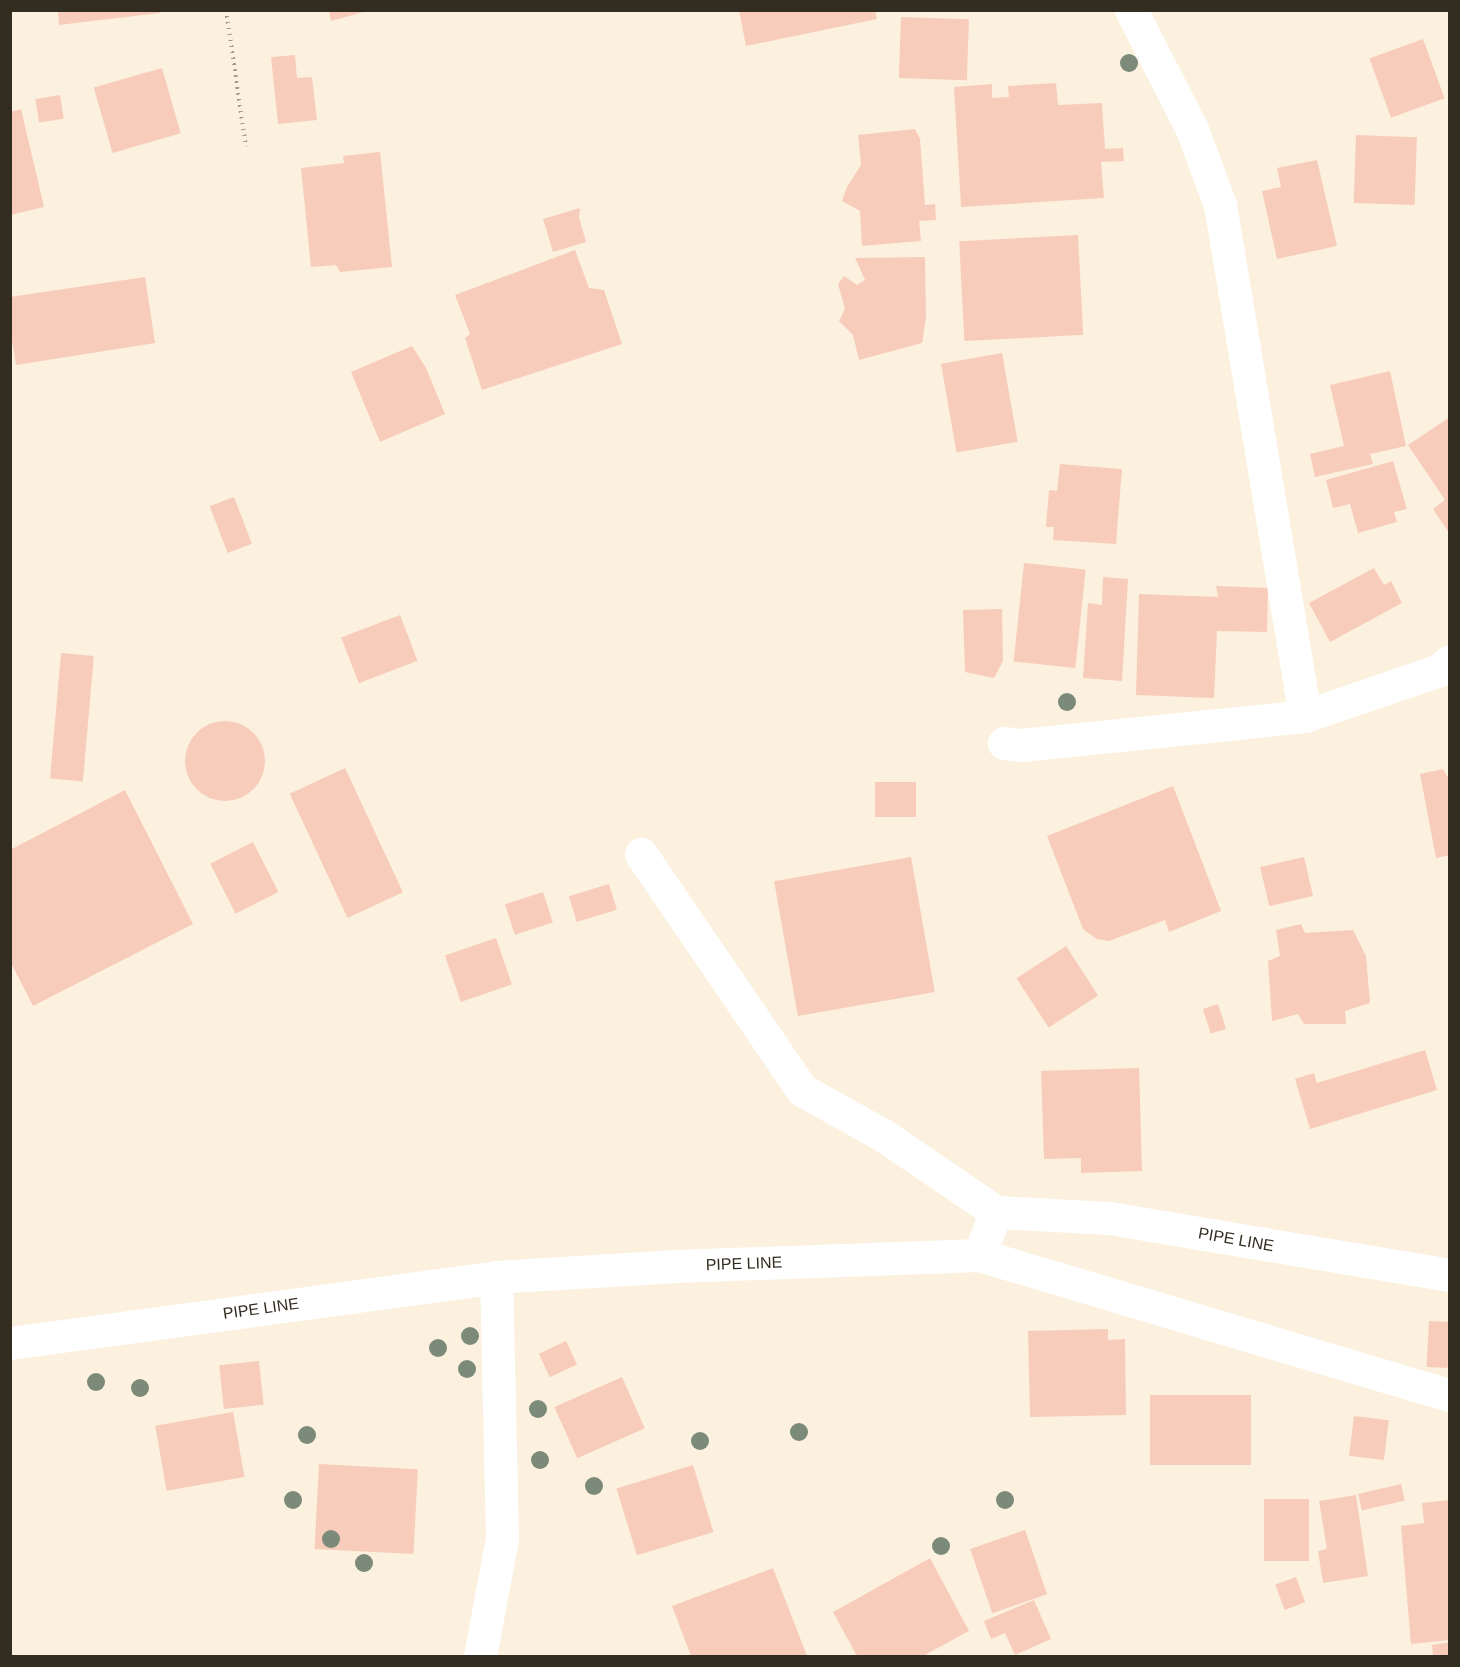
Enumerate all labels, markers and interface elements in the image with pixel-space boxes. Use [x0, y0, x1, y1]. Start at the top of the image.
street label: PIPE LINE [1197, 1224, 1275, 1256]
street label: PIPE LINE [705, 1253, 783, 1275]
street label: PIPE LINE [222, 1294, 300, 1324]

